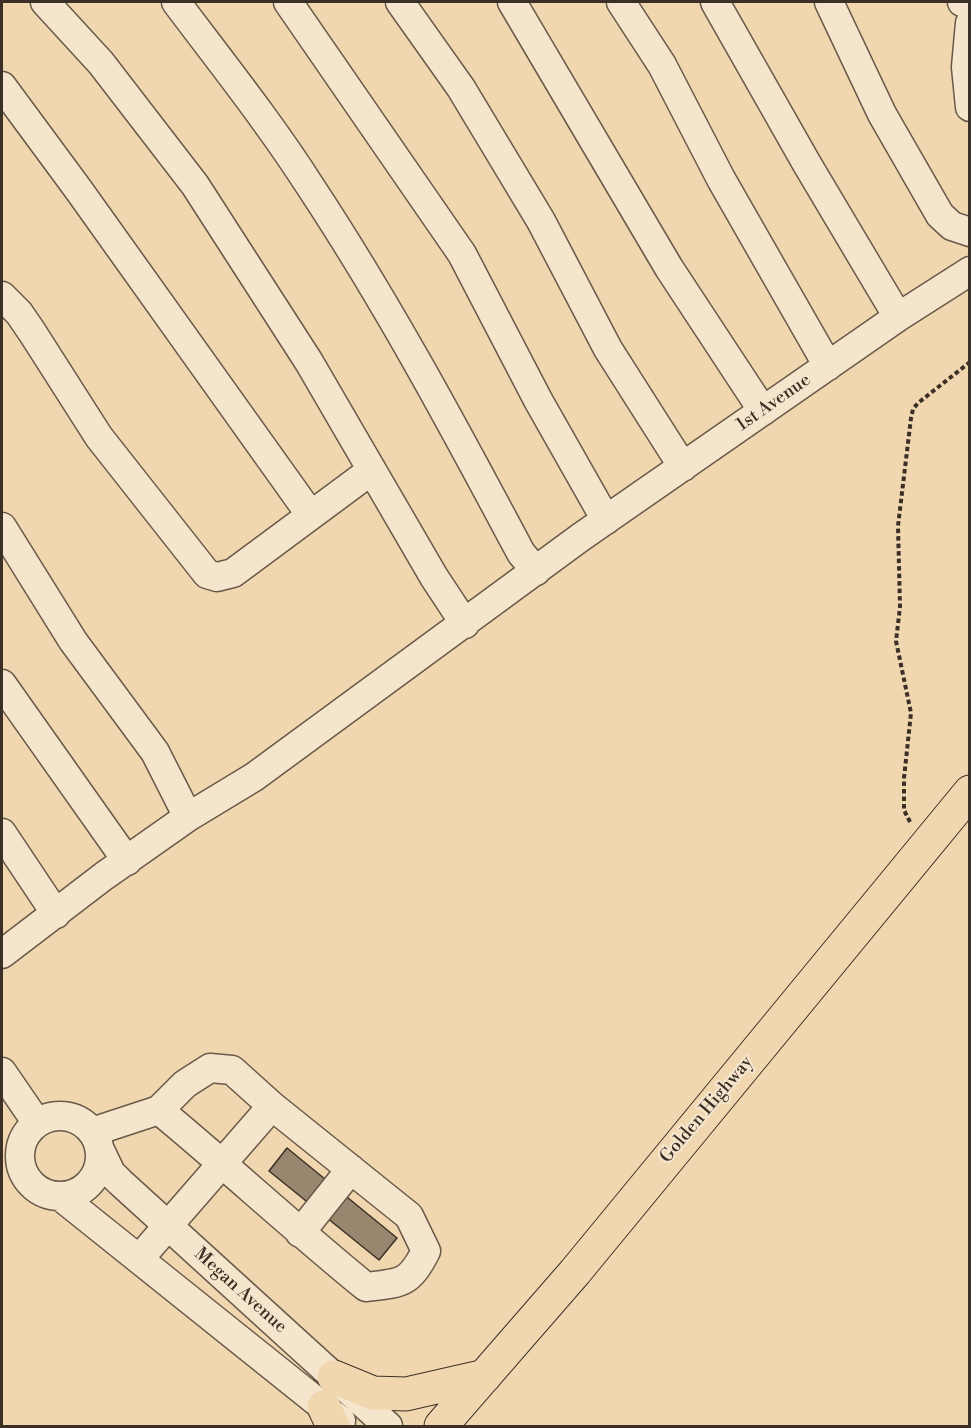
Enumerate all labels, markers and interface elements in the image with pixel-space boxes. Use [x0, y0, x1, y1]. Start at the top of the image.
street label: 1st Avenue [733, 370, 815, 436]
street label: Golden Highway [656, 1052, 758, 1168]
street label: Megan Avenue [189, 1244, 291, 1338]

